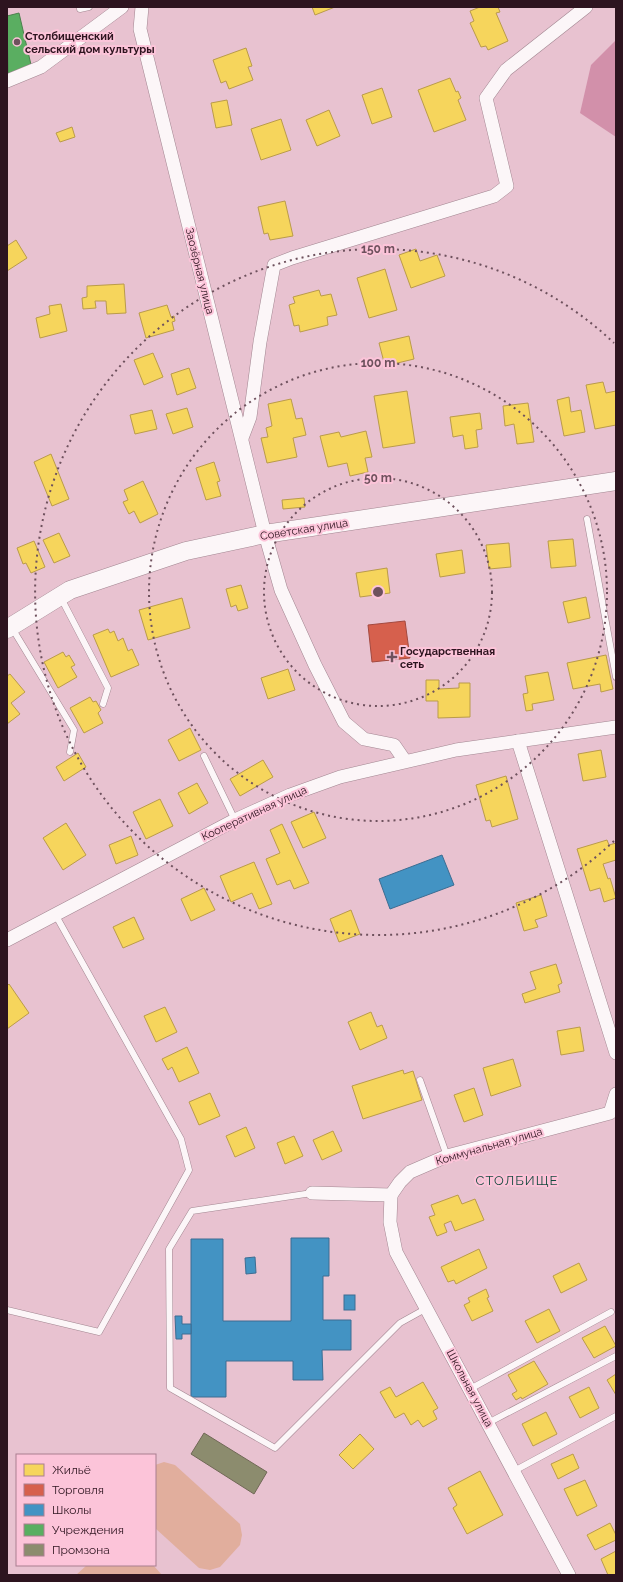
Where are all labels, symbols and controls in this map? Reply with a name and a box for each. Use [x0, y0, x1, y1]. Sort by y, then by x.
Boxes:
place label: Столбищенский сельский дом культуры [25, 30, 155, 56]
marker: Столбищенский сельский дом культуры [12, 37, 22, 47]
street label: Заозёрная улица [182, 227, 217, 316]
text: 150 m [361, 242, 395, 256]
text: 100 m [361, 356, 395, 370]
text: 50 m [364, 471, 392, 485]
street label: Советская улица [259, 516, 349, 543]
centre of rings [371, 585, 385, 599]
place label: Государственная сеть [400, 645, 495, 671]
marker: Государственная сеть [387, 652, 397, 662]
street label: Кооперативная улица [200, 783, 309, 844]
street label: Коммунальная улица [434, 1125, 544, 1168]
district label: СТОЛБИЩЕ [476, 1173, 558, 1188]
street label: Школьная улица [444, 1347, 495, 1429]
legend [16, 1454, 156, 1566]
text: Жильё [52, 1463, 91, 1477]
text: Торговля [52, 1483, 104, 1497]
text: Школы [52, 1503, 91, 1517]
text: Учреждения [52, 1523, 124, 1537]
text: Промзона [52, 1543, 110, 1557]

